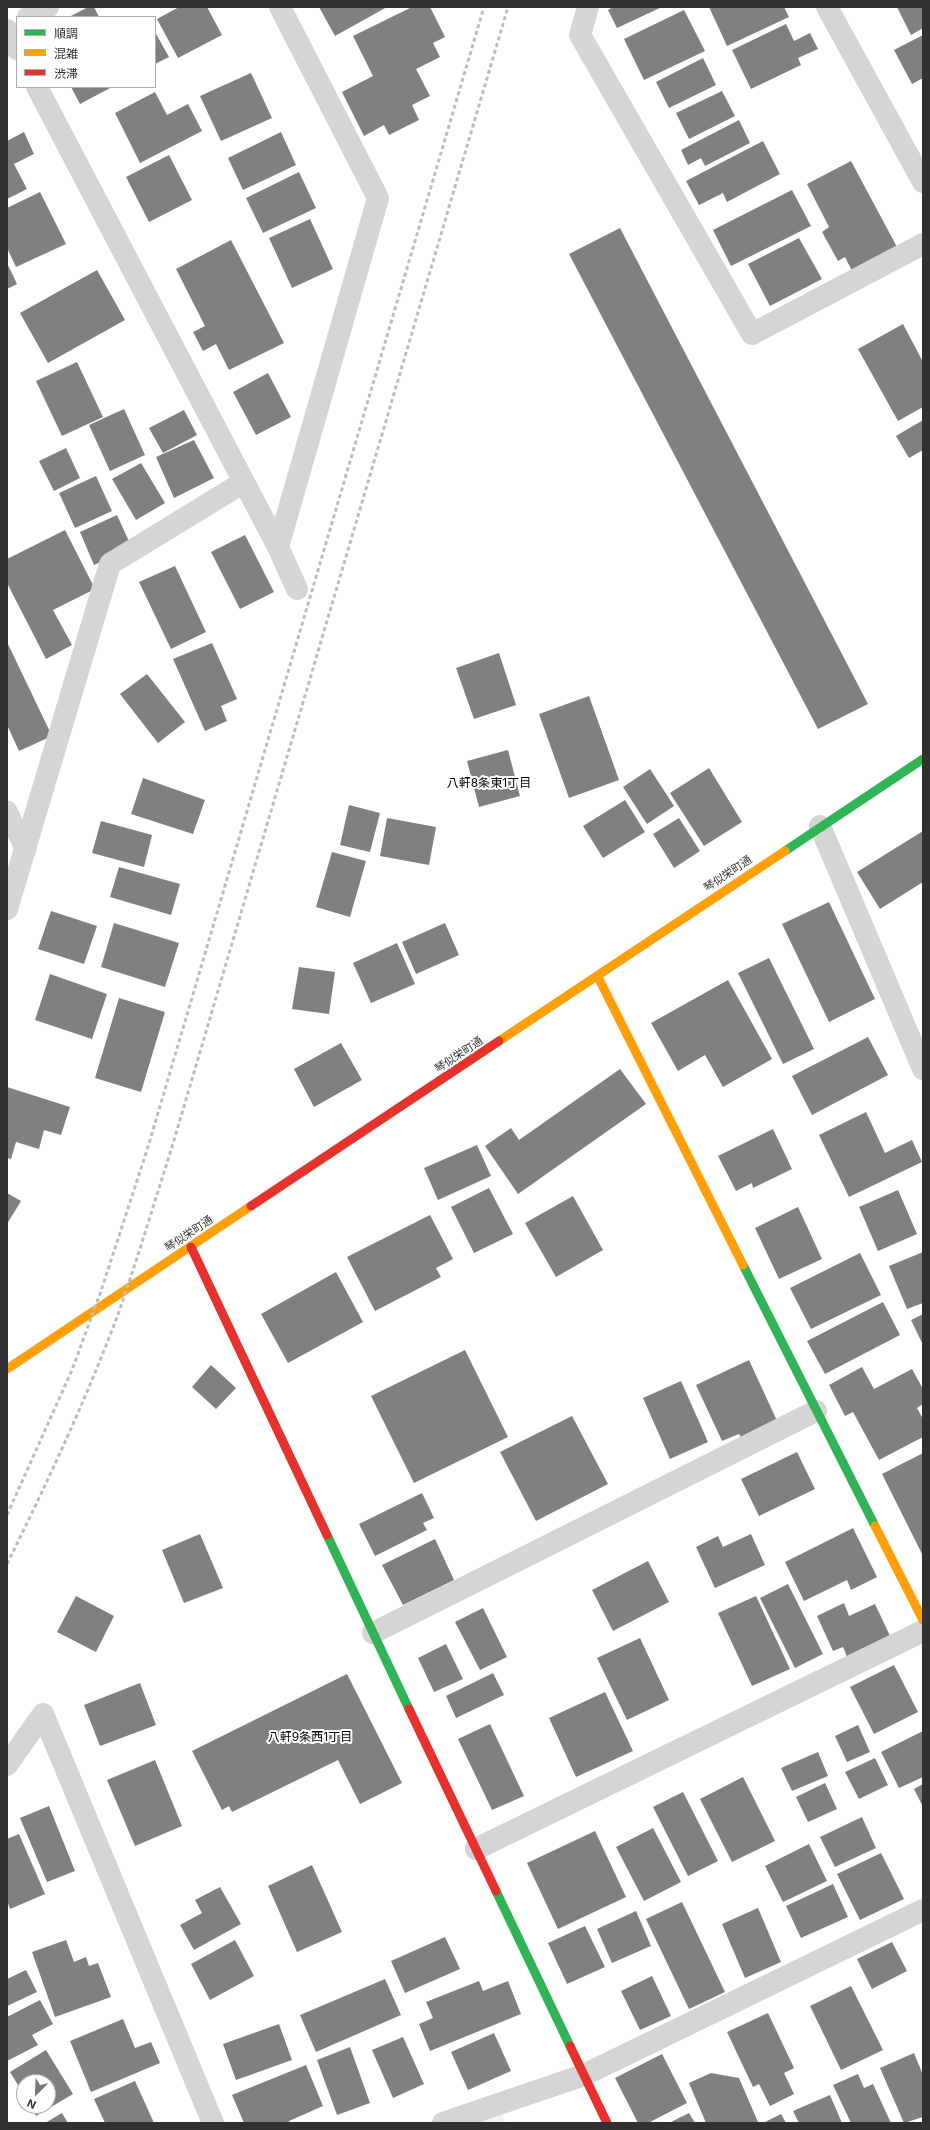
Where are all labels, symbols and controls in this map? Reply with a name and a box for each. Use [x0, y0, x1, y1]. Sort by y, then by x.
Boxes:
legend [16, 16, 156, 88]
text: 順調 [54, 26, 78, 41]
text: 混雑 [54, 46, 78, 61]
text: 渋滞 [54, 66, 78, 81]
district label: 八軒8条東1丁目 [447, 776, 531, 790]
street label: 琴似栄町通 [702, 853, 754, 895]
street label: 琴似栄町通 [433, 1034, 485, 1076]
street label: 琴似栄町通 [163, 1213, 215, 1255]
district label: 八軒9条西1丁目 [268, 1730, 352, 1744]
north arrow [16, 2074, 56, 2114]
text: N [25, 2096, 38, 2112]

